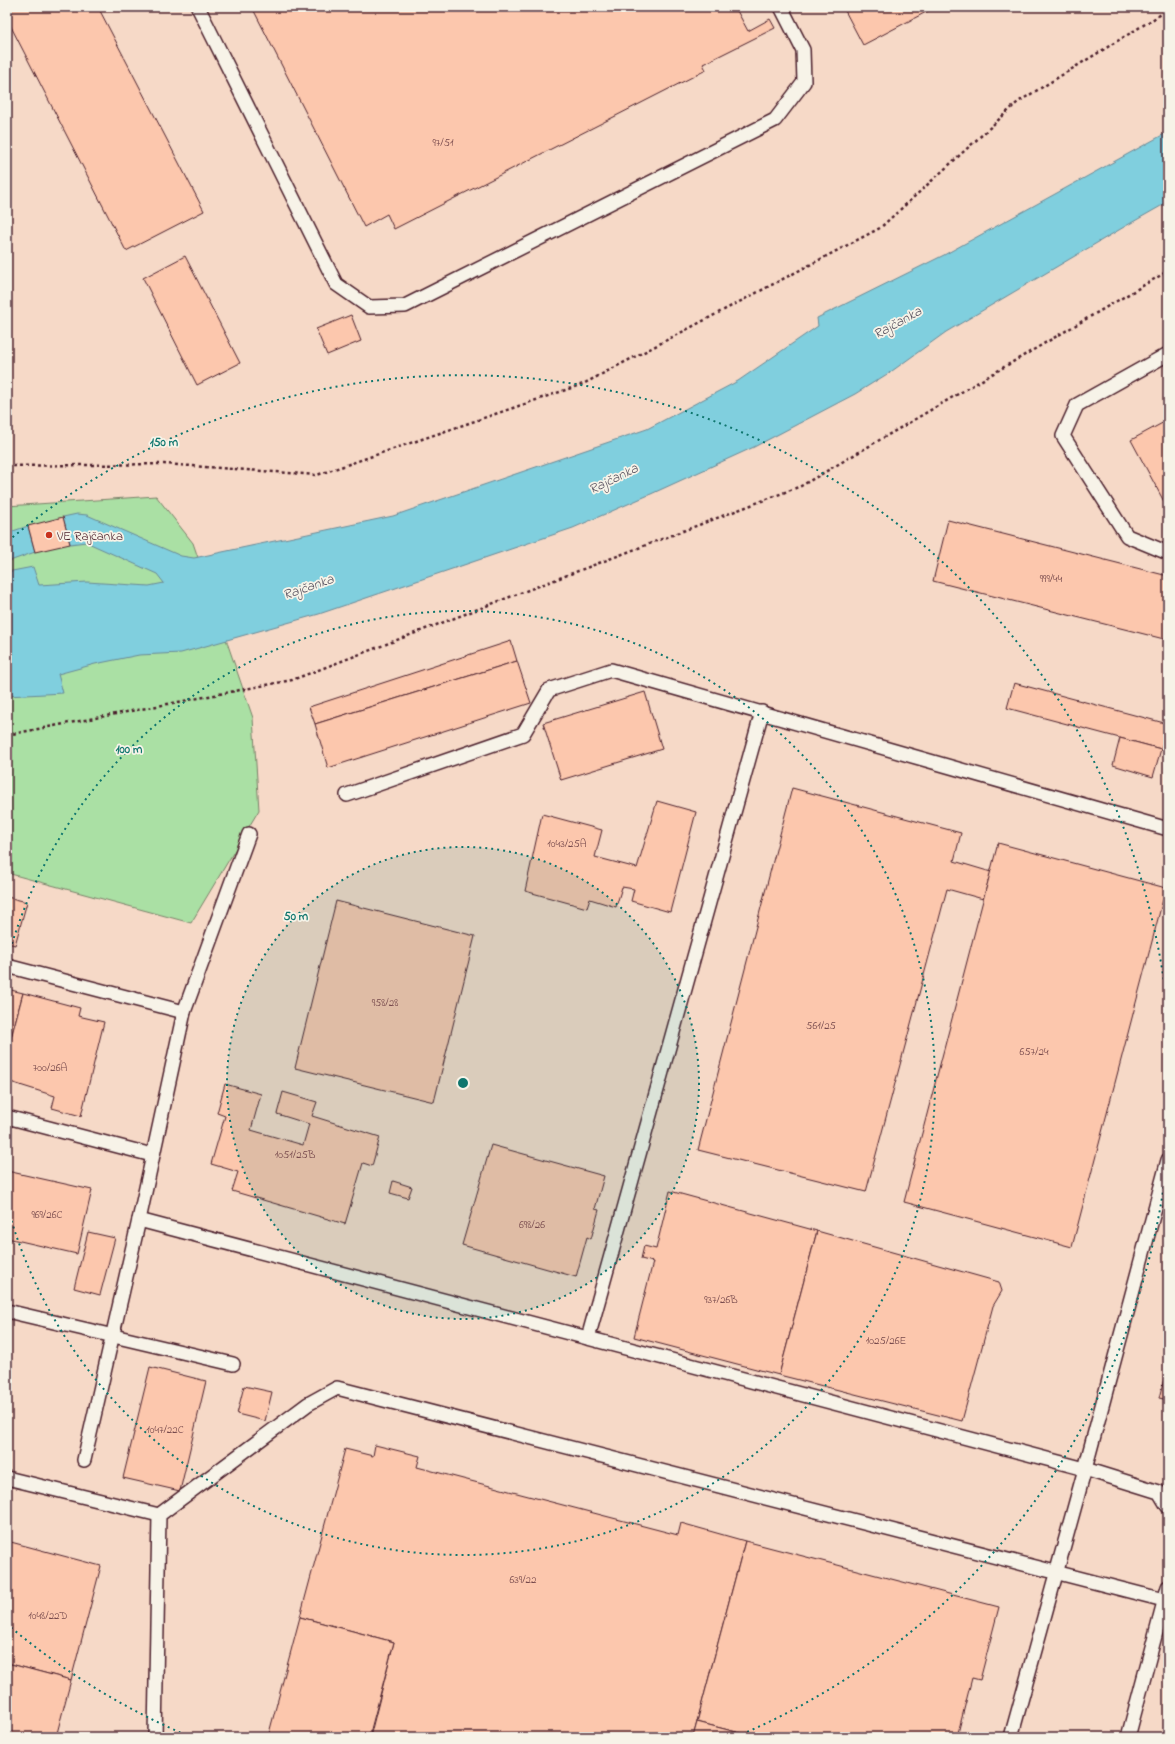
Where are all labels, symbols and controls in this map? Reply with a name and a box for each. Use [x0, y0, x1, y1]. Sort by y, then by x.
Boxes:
house number: 97/51 [432, 135, 454, 151]
water label: Rajčanka [870, 301, 926, 345]
text: 150 m [150, 434, 179, 452]
water label: Rajčanka [585, 458, 642, 500]
place label: VE Rajčanka [56, 527, 123, 546]
marker: VE Rajčanka [44, 530, 54, 540]
water label: Rajčanka [280, 569, 337, 606]
house number: 999/44 [1040, 571, 1063, 587]
text: 100 m [116, 741, 143, 759]
house number: 1043/25A [547, 836, 587, 852]
text: 50 m [284, 908, 309, 926]
house number: 958/28 [372, 995, 398, 1011]
house number: 561/25 [806, 1018, 836, 1034]
house number: 657/24 [1019, 1044, 1049, 1060]
house number: 700/26A [33, 1060, 67, 1076]
centre of rings [456, 1076, 470, 1090]
house number: 1051/25B [275, 1147, 316, 1163]
house number: 969/26C [31, 1207, 63, 1223]
house number: 698/26 [519, 1217, 545, 1233]
house number: 937/26B [704, 1292, 738, 1308]
house number: 1025/26E [866, 1333, 907, 1349]
house number: 1047/22C [146, 1422, 184, 1438]
house number: 639/22 [509, 1572, 537, 1588]
house number: 1048/22D [28, 1608, 68, 1624]

